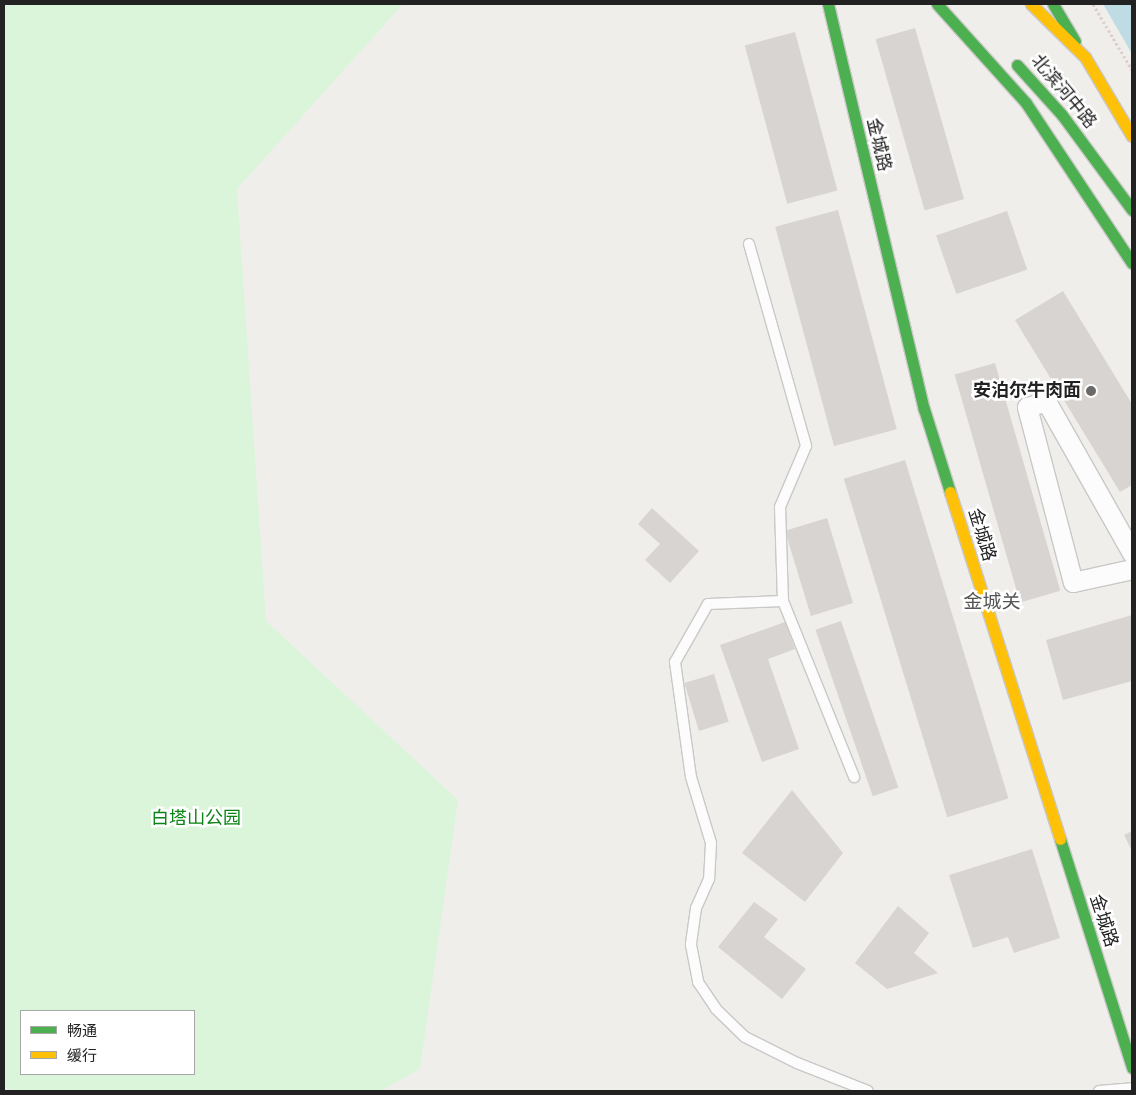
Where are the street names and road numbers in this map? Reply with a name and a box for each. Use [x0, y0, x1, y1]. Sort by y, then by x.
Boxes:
street label: 北滨河中路 [1026, 51, 1100, 133]
street label: 金城路 [861, 116, 895, 174]
street label: 金城路 [963, 506, 999, 564]
street label: 金城路 [1084, 892, 1122, 950]

